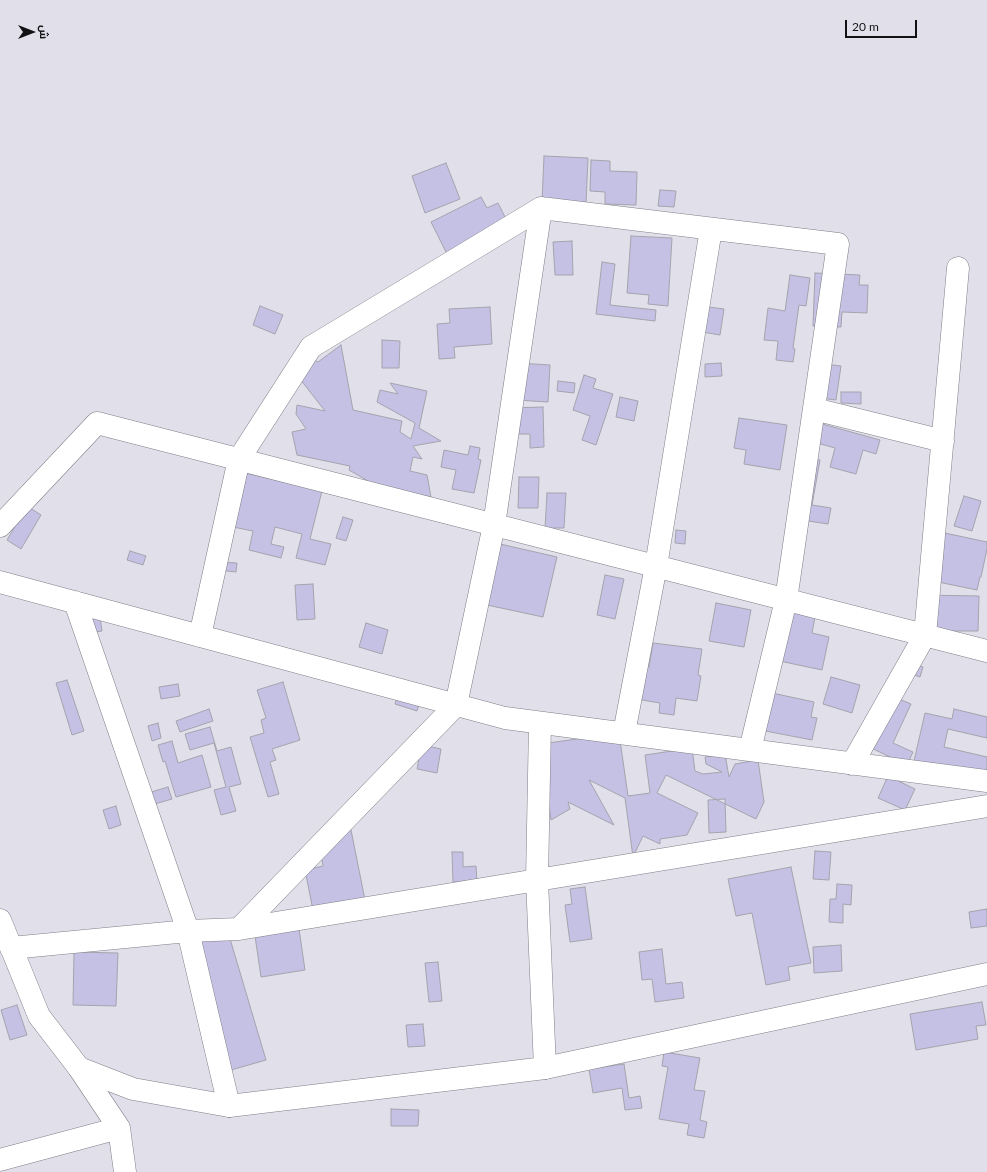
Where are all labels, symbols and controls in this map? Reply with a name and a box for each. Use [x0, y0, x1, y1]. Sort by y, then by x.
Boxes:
north arrow [12, 12, 52, 52]
scale bar [847, 12, 919, 38]
text: 20 m [852, 19, 879, 34]
text: ش [38, 25, 51, 39]

